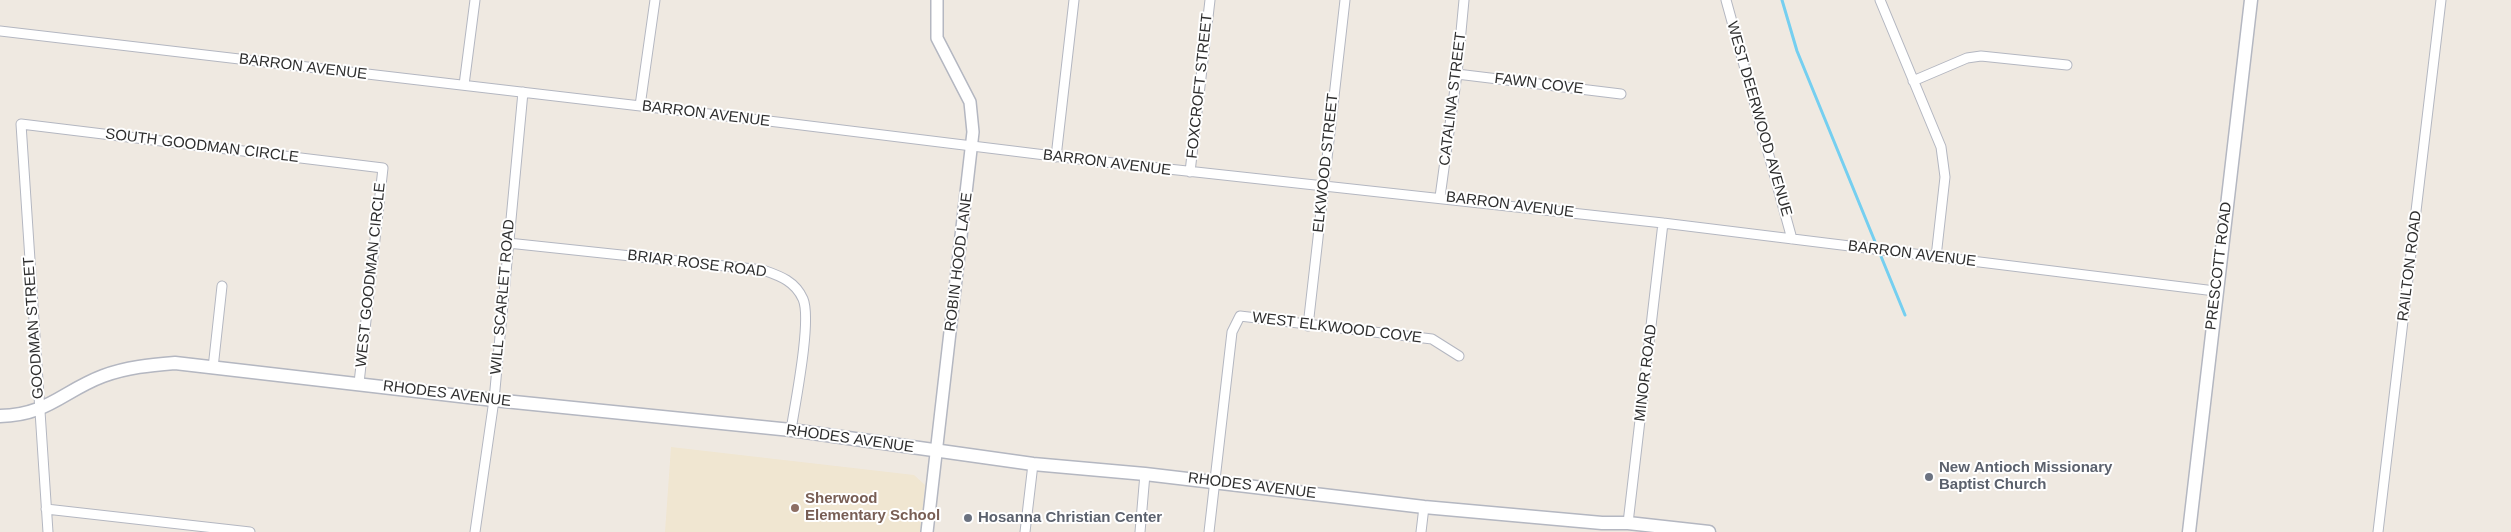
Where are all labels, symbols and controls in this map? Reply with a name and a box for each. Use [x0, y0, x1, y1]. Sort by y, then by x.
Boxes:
street label: FOXCROFT STREET [1183, 13, 1217, 159]
street label: WEST DEERWOOD AVENUE [1723, 19, 1795, 219]
street label: CATALINA STREET [1436, 31, 1470, 167]
street label: BARRON AVENUE [238, 50, 368, 84]
street label: FAWN COVE [1494, 70, 1584, 98]
street label: ELKWOOD STREET [1310, 92, 1342, 234]
street label: BARRON AVENUE [641, 97, 771, 131]
street label: SOUTH GOODMAN CIRCLE [104, 125, 300, 167]
street label: BARRON AVENUE [1042, 146, 1172, 180]
street label: WEST GOODMAN CIRCLE [352, 182, 390, 368]
street label: BARRON AVENUE [1445, 188, 1575, 222]
street label: ROBIN HOOD LANE [942, 191, 976, 333]
street label: PRESCOTT ROAD [2202, 201, 2236, 331]
street label: RAILTON ROAD [2394, 210, 2426, 322]
street label: WILL SCARLET ROAD [487, 219, 519, 375]
street label: BARRON AVENUE [1847, 237, 1977, 271]
street label: BRIAR ROSE ROAD [626, 247, 768, 281]
street label: GOODMAN STREET [20, 256, 48, 400]
street label: WEST ELKWOOD COVE [1251, 309, 1423, 347]
street label: MINOR ROAD [1631, 324, 1661, 422]
street label: RHODES AVENUE [382, 377, 512, 411]
street label: RHODES AVENUE [785, 421, 915, 457]
place label: New Antioch Missionary Baptist Church [1939, 459, 2112, 494]
street label: RHODES AVENUE [1187, 469, 1317, 503]
marker: New Antioch Missionary Baptist Church [1923, 471, 1935, 483]
place label: Sherwood Elementary School [805, 490, 940, 525]
marker: Sherwood Elementary School [789, 502, 801, 514]
place label: Hosanna Christian Center [978, 509, 1162, 527]
marker: Hosanna Christian Center [962, 512, 974, 524]

